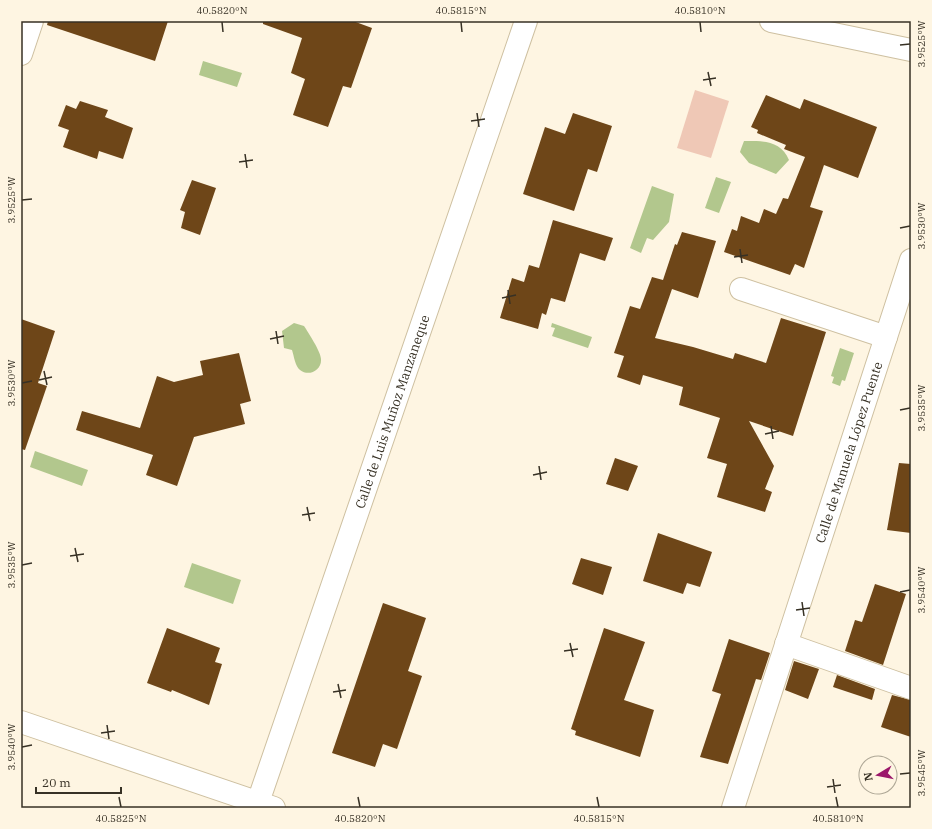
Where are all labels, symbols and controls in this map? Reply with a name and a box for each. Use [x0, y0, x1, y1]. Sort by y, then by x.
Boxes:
text: 40.5820°N [196, 4, 248, 17]
text: 40.5815°N [435, 4, 487, 17]
text: 40.5810°N [674, 4, 726, 17]
text: 3.9525°W [915, 20, 928, 68]
text: 3.9525°W [5, 176, 18, 224]
text: 3.9530°W [915, 202, 928, 250]
street label: Calle de Luis Muñoz Manzaneque [351, 313, 433, 511]
text: 3.9530°W [5, 359, 18, 407]
street label: Calle de Manuela López Puente [811, 359, 886, 545]
text: 3.9535°W [915, 384, 928, 432]
text: 3.9535°W [5, 541, 18, 589]
text: 3.9540°W [915, 566, 928, 614]
text: 3.9540°W [5, 723, 18, 771]
text: 3.9545°W [915, 749, 928, 797]
north arrow [858, 755, 898, 795]
scale bar [36, 769, 121, 795]
text: N [860, 771, 876, 782]
text: 20 m [42, 775, 71, 790]
text: 40.5825°N [95, 812, 147, 825]
text: 40.5820°N [334, 812, 386, 825]
text: 40.5815°N [573, 812, 625, 825]
text: 40.5810°N [812, 812, 864, 825]

